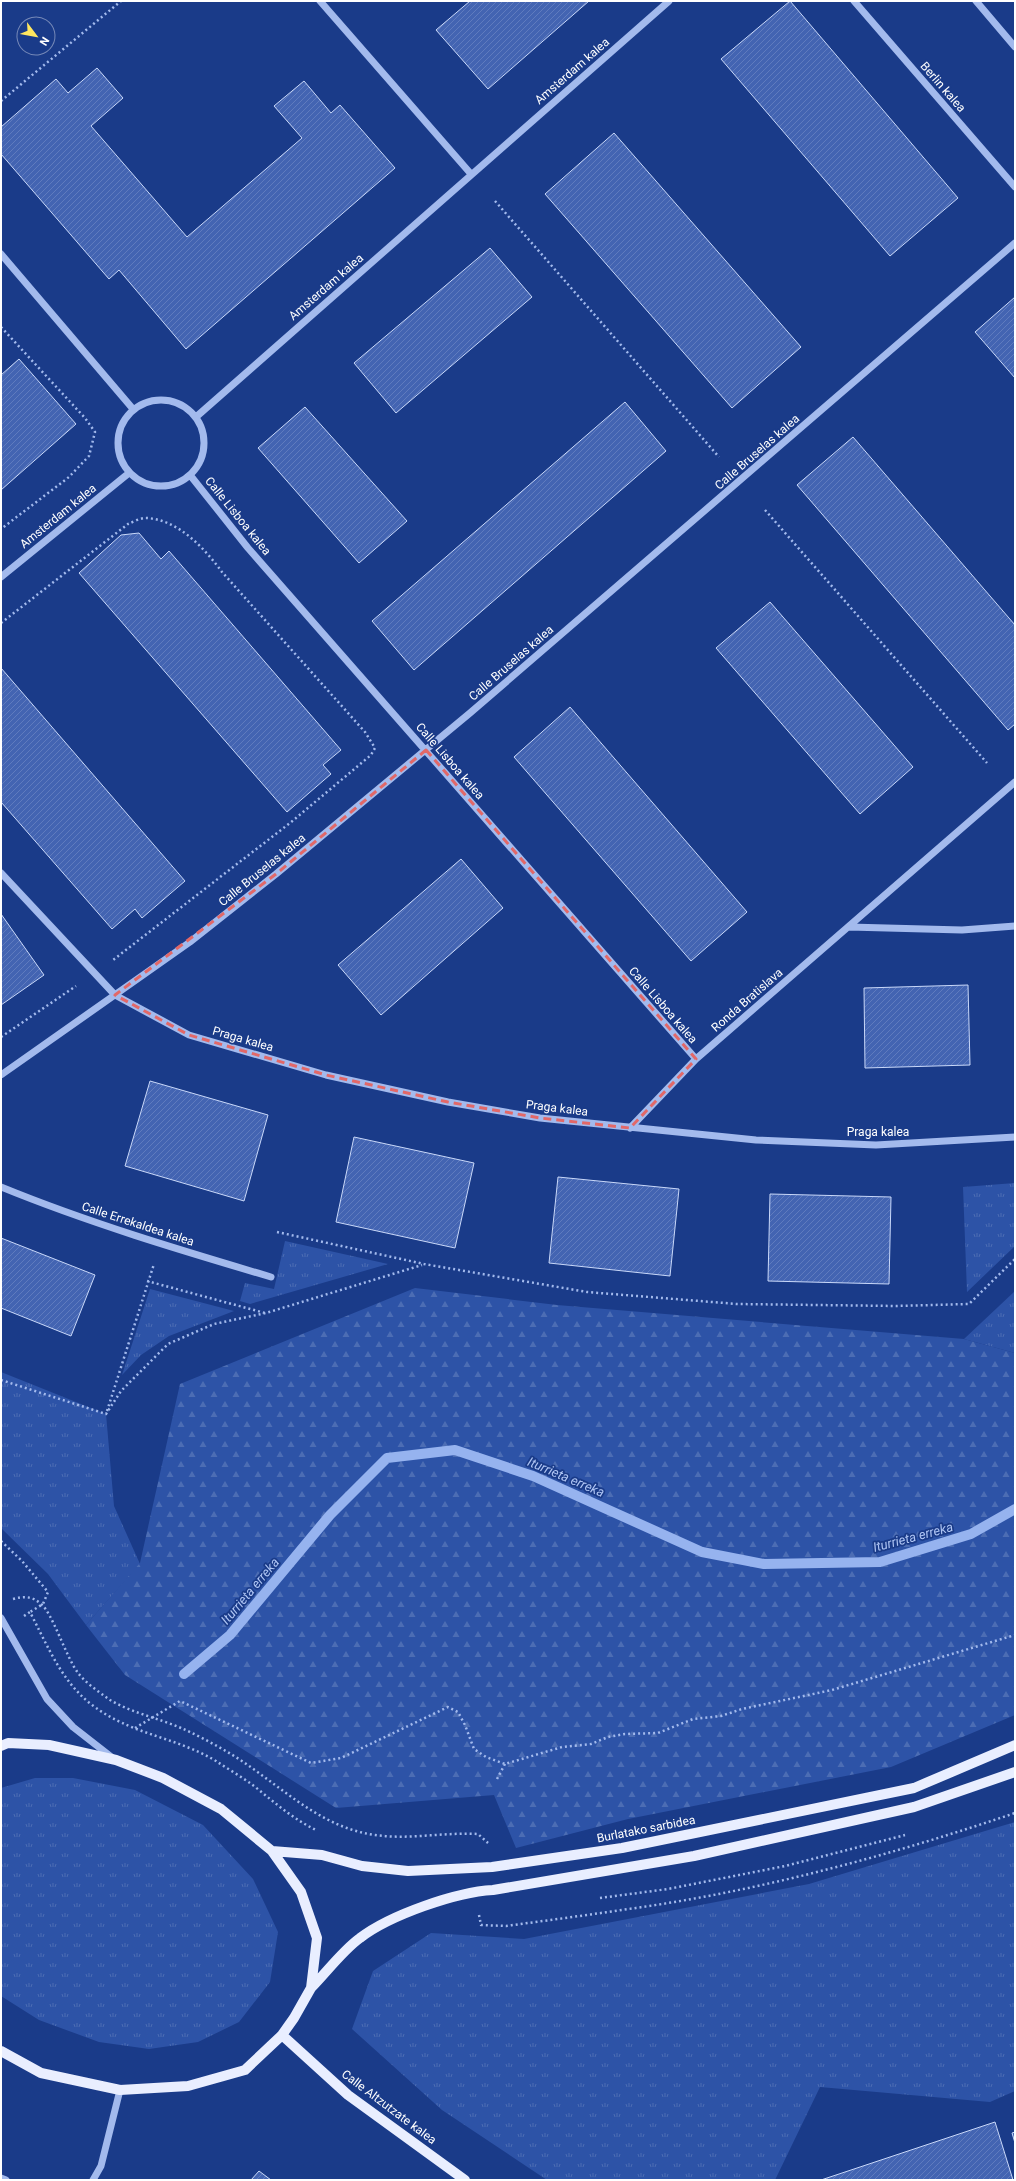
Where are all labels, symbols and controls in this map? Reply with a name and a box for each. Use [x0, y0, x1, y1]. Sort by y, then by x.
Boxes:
north arrow [16, 16, 56, 56]
text: N [36, 34, 52, 48]
street label: Amsterdam kalea [532, 35, 612, 107]
street label: Berlin kalea [917, 59, 969, 115]
street label: Amsterdam kalea [286, 251, 366, 323]
street label: Calle Bruselas kalea [712, 412, 802, 492]
street label: Calle Lisboa kalea [202, 474, 274, 558]
street label: Amsterdam kalea [17, 481, 99, 551]
street label: Calle Bruselas kalea [466, 623, 556, 703]
street label: Calle Lisboa kalea [413, 720, 487, 802]
street label: Calle Bruselas kalea [216, 831, 308, 909]
street label: Calle Lisboa kalea [626, 964, 700, 1046]
street label: Ronda Bratislava [709, 965, 785, 1035]
street label: Praga kalea [211, 1024, 275, 1054]
street label: Praga kalea [525, 1097, 589, 1119]
street label: Praga kalea [847, 1125, 909, 1139]
street label: Calle Errekaldea kalea [80, 1199, 196, 1249]
water label: Iturrieta erreka [525, 1454, 607, 1500]
water label: Iturrieta erreka [871, 1519, 955, 1555]
water label: Iturrieta erreka [218, 1555, 282, 1627]
street label: Burlatako sarbidea [596, 1813, 696, 1845]
street label: Calle Altzutzate kalea [339, 2067, 439, 2147]

